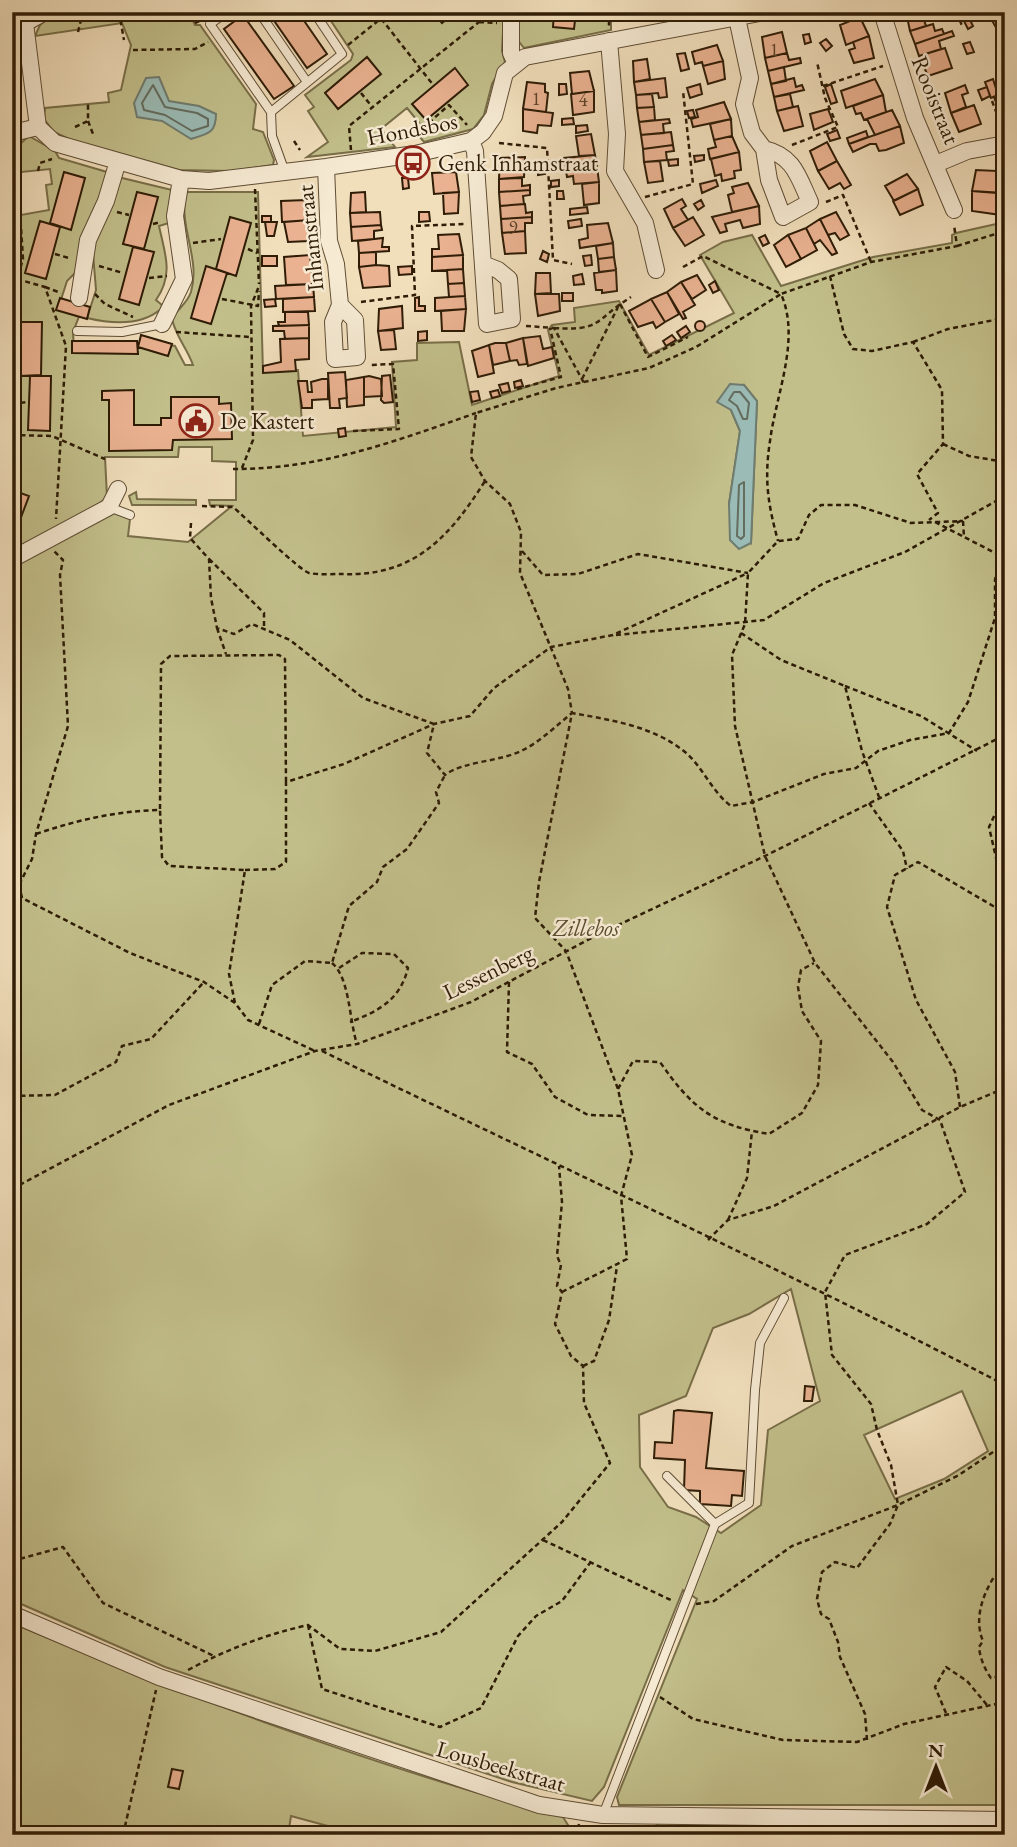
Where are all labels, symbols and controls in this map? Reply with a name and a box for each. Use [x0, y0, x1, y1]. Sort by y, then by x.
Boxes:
house number: 1 [769, 37, 779, 62]
street label: Rooistraat [905, 51, 968, 149]
house number: 1 [531, 86, 541, 111]
house number: 4 [578, 87, 588, 112]
street label: Hondsbos [364, 106, 460, 152]
bus stop icon: Genk Inhamstraat [394, 144, 432, 182]
place label: Genk Inhamstraat [438, 148, 599, 178]
street label: Inhamstraat [289, 183, 330, 293]
house number: 9 [508, 215, 518, 240]
public building icon: De Kastert [177, 402, 215, 440]
place label: De Kastert [220, 406, 315, 436]
park label: Zillebos [552, 913, 620, 943]
street label: Lessenberg [438, 937, 539, 1007]
north arrow [902, 1731, 972, 1801]
street label: Lousbeekstraat [433, 1733, 570, 1799]
text: N [928, 1738, 944, 1763]

